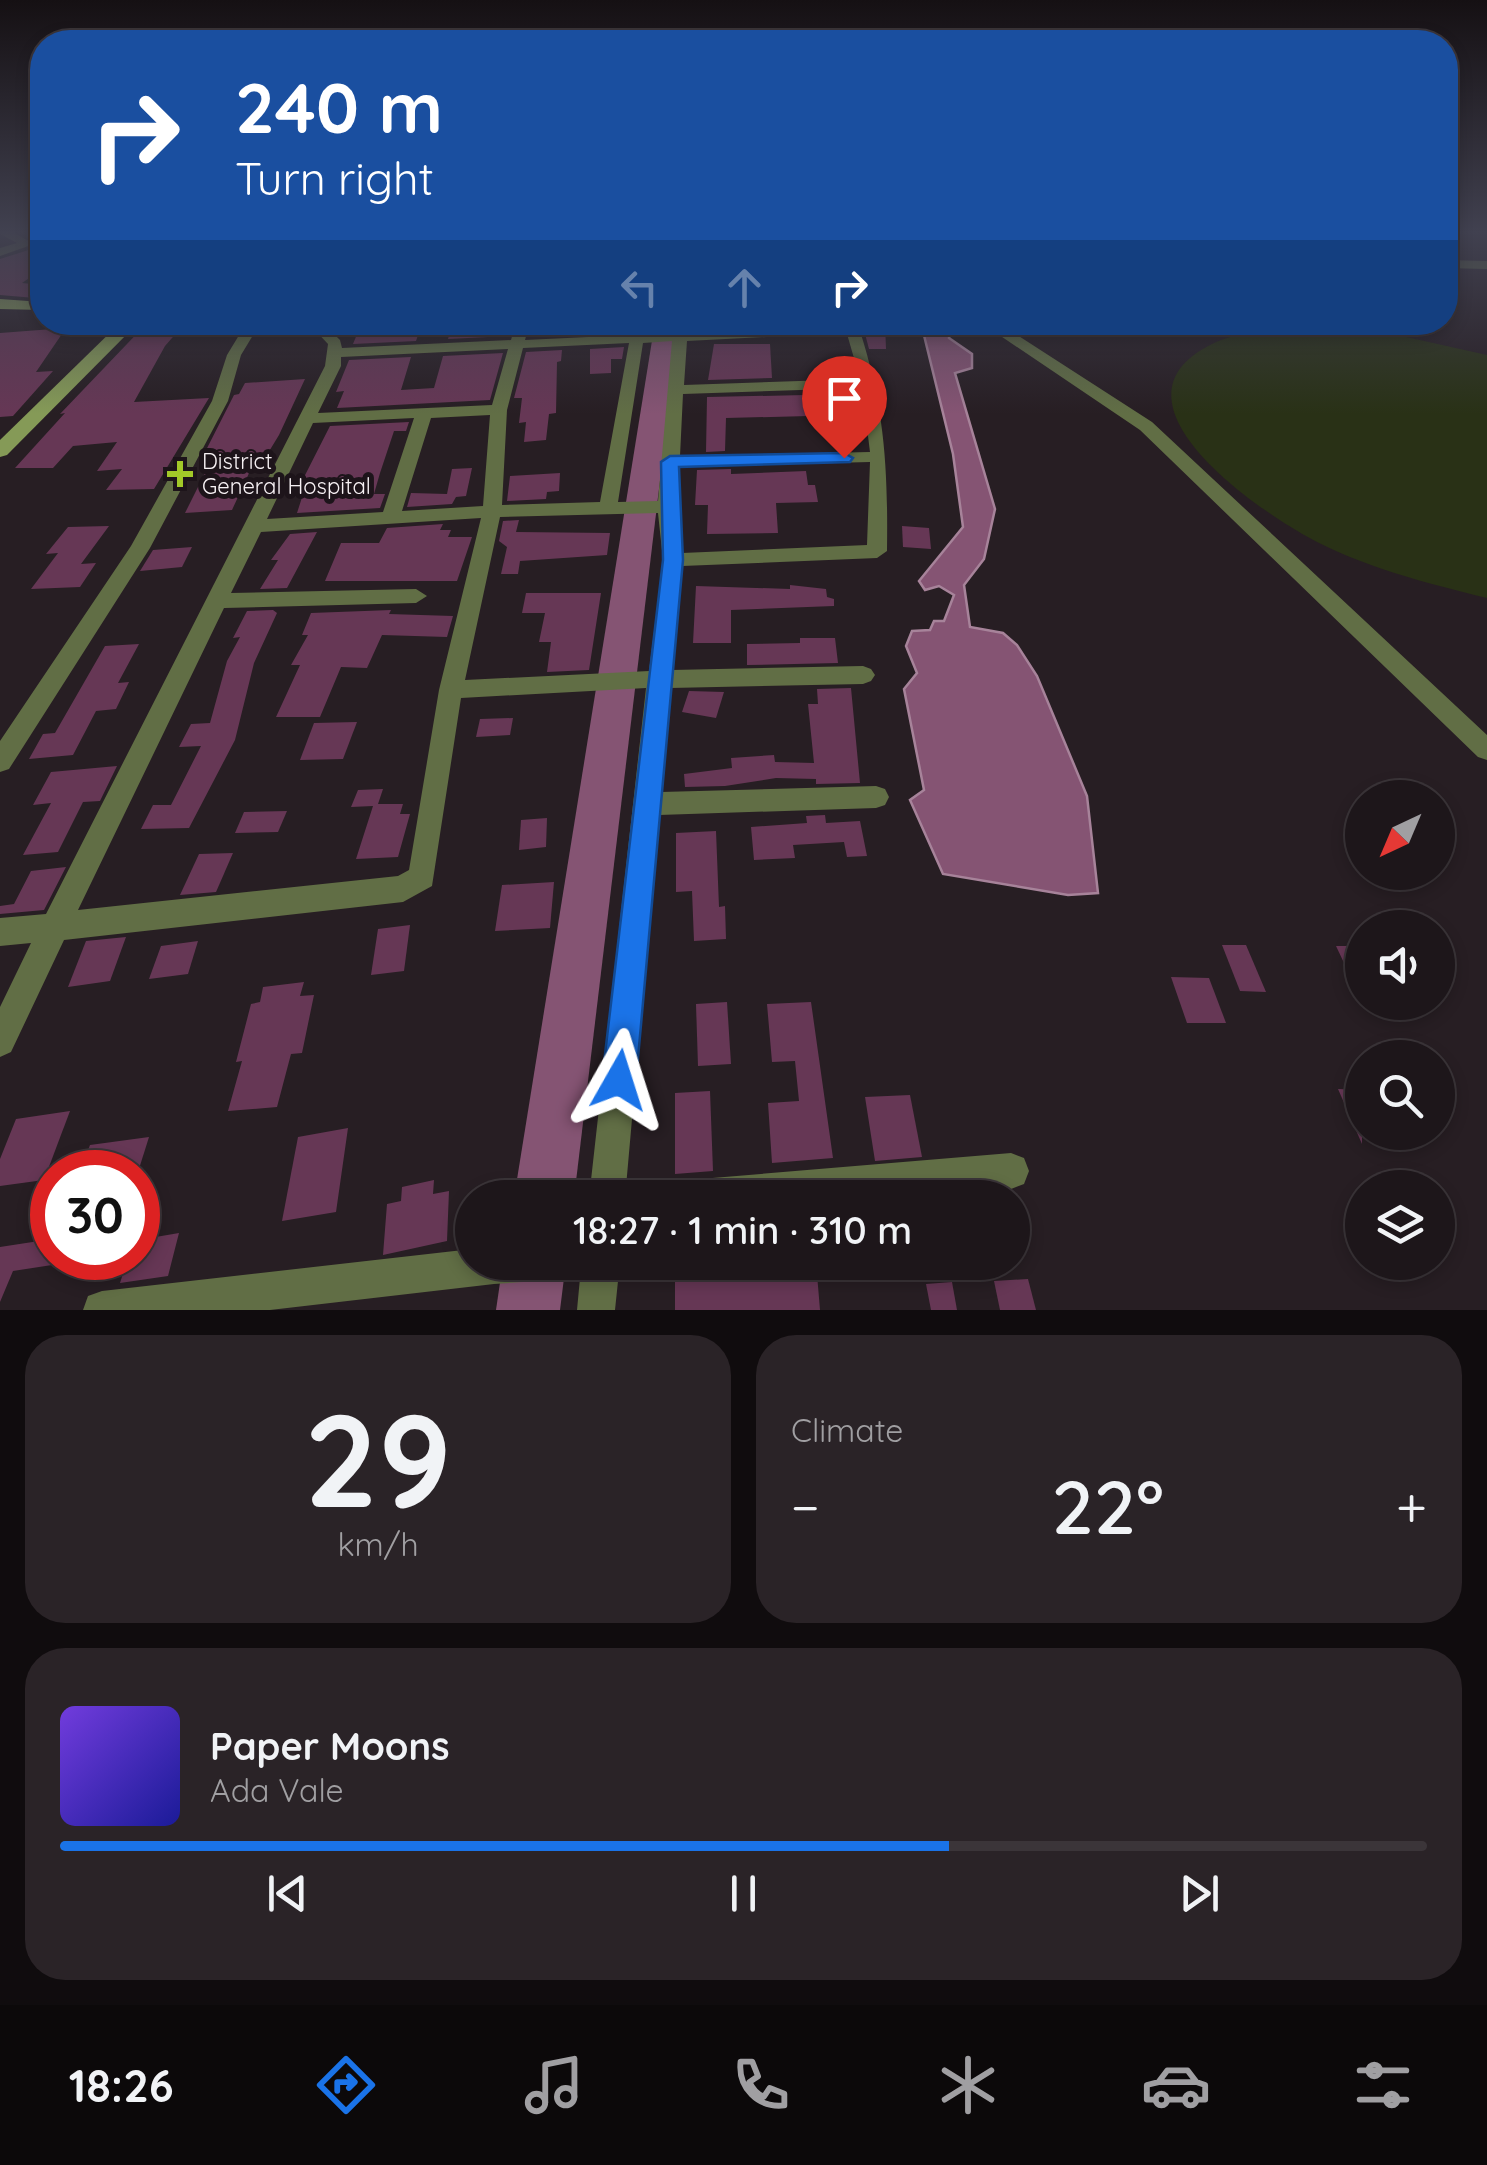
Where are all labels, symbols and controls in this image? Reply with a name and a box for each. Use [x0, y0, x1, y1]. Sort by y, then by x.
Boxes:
text: 240 m [235, 63, 443, 151]
icon: right [70, 70, 200, 200]
text: Turn right [235, 150, 434, 206]
icon: left [612, 260, 667, 315]
icon: ahead [717, 260, 772, 315]
icon: right [822, 260, 877, 315]
pin [802, 356, 887, 459]
icon: arrive [817, 371, 872, 426]
place label: District General Hospital [202, 447, 371, 500]
marker: District General Hospital [167, 461, 193, 487]
north arrow [1345, 780, 1455, 890]
map controls [1345, 780, 1455, 1280]
button: sound [1345, 910, 1455, 1020]
position arrow [567, 1028, 671, 1132]
button: search [1345, 1040, 1455, 1150]
speed limit sign: 30 [30, 1150, 160, 1280]
button: layers [1345, 1170, 1455, 1280]
text: 18:27 · 1 min · 310 m [573, 1206, 912, 1254]
text: 29 [304, 1377, 452, 1540]
text: Climate [791, 1410, 903, 1450]
text: 22° [1052, 1459, 1164, 1553]
text: − [791, 1472, 820, 1541]
text: + [1396, 1472, 1427, 1541]
text: km/h [337, 1524, 419, 1564]
text: Paper Moons [210, 1722, 450, 1770]
text: Ada Vale [210, 1770, 344, 1810]
icon: previous [260, 1866, 315, 1921]
icon: pause [716, 1866, 771, 1921]
icon: next [1172, 1866, 1227, 1921]
icon: directions [311, 2050, 381, 2120]
icon: music [519, 2050, 589, 2120]
icon: phone [726, 2050, 796, 2120]
icon: climate [933, 2050, 1003, 2120]
icon: car [1141, 2050, 1211, 2120]
icon: filters [1348, 2050, 1418, 2120]
text: 18:26 [69, 2057, 174, 2113]

